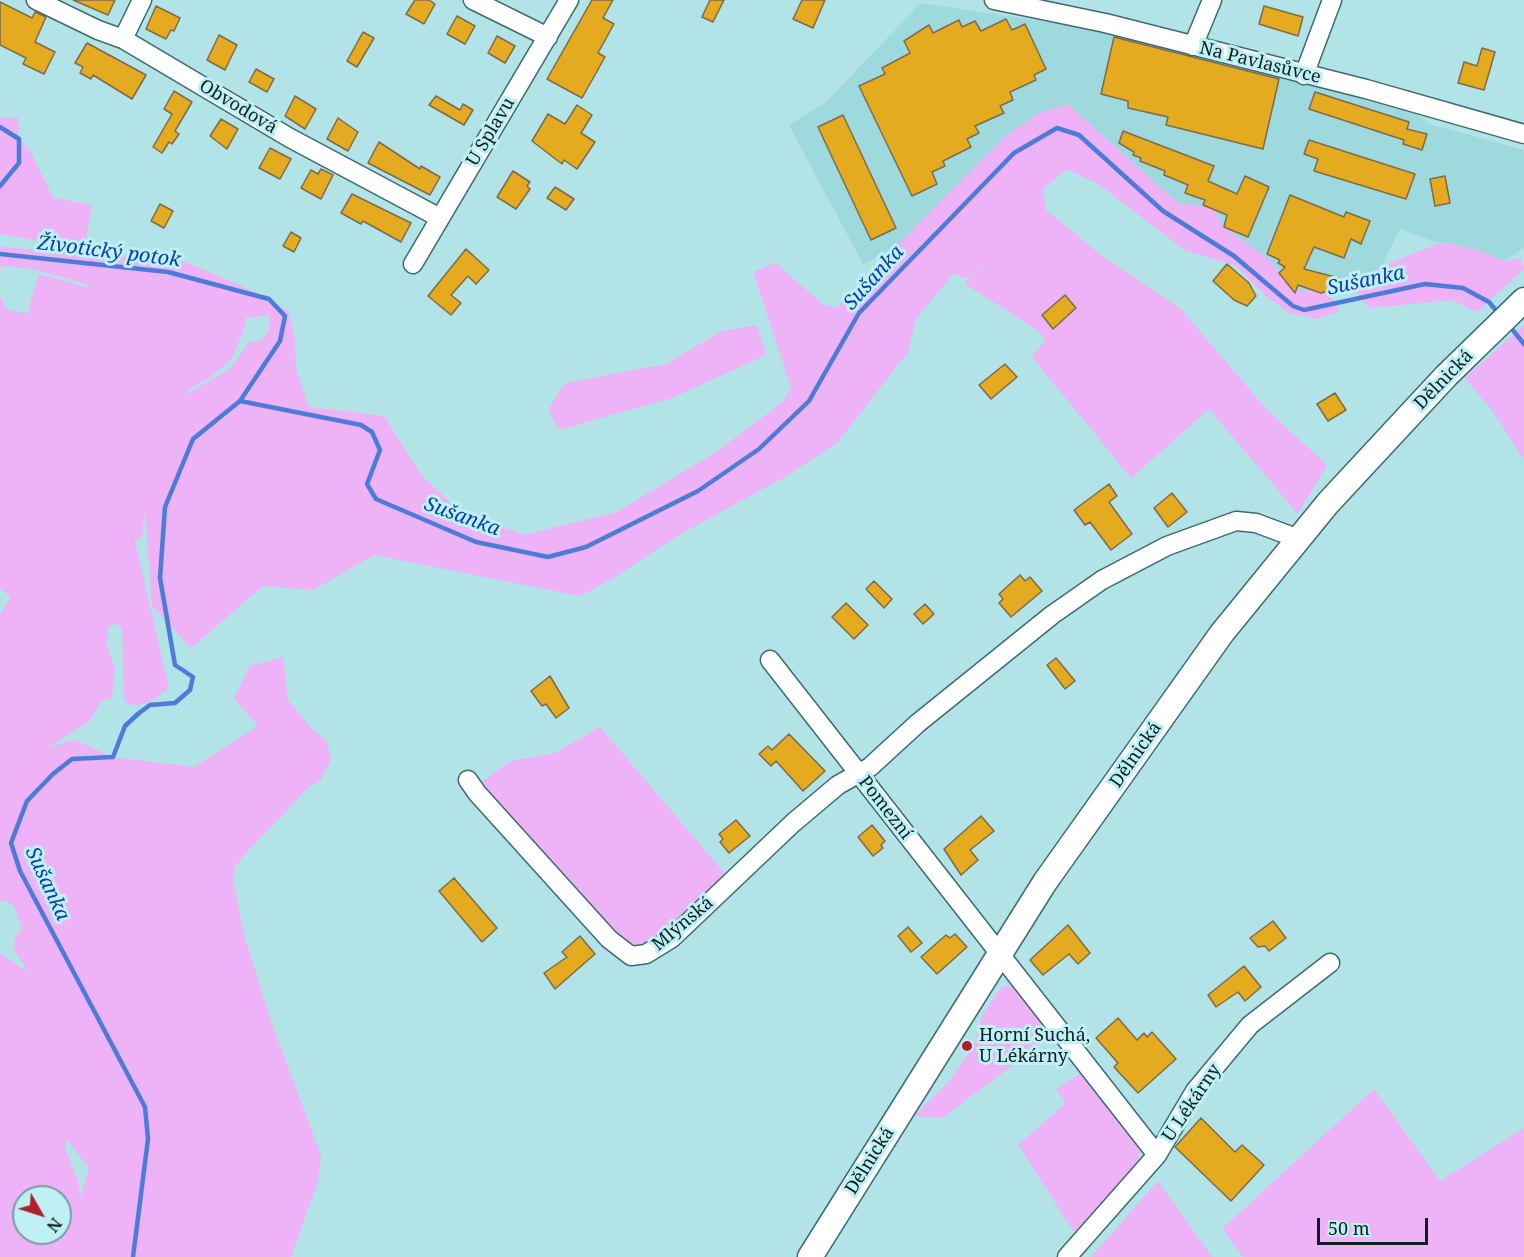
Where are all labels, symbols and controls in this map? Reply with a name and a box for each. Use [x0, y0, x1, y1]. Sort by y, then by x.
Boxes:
street label: Na Pavlasůvce [1197, 38, 1323, 88]
street label: Obvodová [195, 75, 281, 139]
street label: U Splavu [462, 94, 520, 170]
water label: Životický potok [36, 231, 182, 273]
water label: Sušanka [839, 241, 909, 315]
water label: Sušanka [1325, 261, 1407, 301]
street label: Dělnická [1410, 345, 1478, 415]
water label: Sušanka [421, 492, 503, 542]
street label: Dělnická [1106, 718, 1166, 792]
street label: Pomezní [854, 772, 916, 844]
water label: Sušanka [20, 843, 74, 925]
street label: Mlýnská [648, 892, 718, 956]
place label: Horní Suchá, U Lékárny [979, 1025, 1090, 1068]
marker: Horní Suchá, U Lékárny [960, 1039, 974, 1053]
street label: U Lékárny [1158, 1060, 1226, 1146]
street label: Dělnická [841, 1123, 899, 1199]
north arrow [12, 1185, 72, 1245]
scale bar [1320, 1206, 1431, 1244]
text: N [42, 1213, 67, 1237]
text: 50 m [1328, 1216, 1370, 1240]

